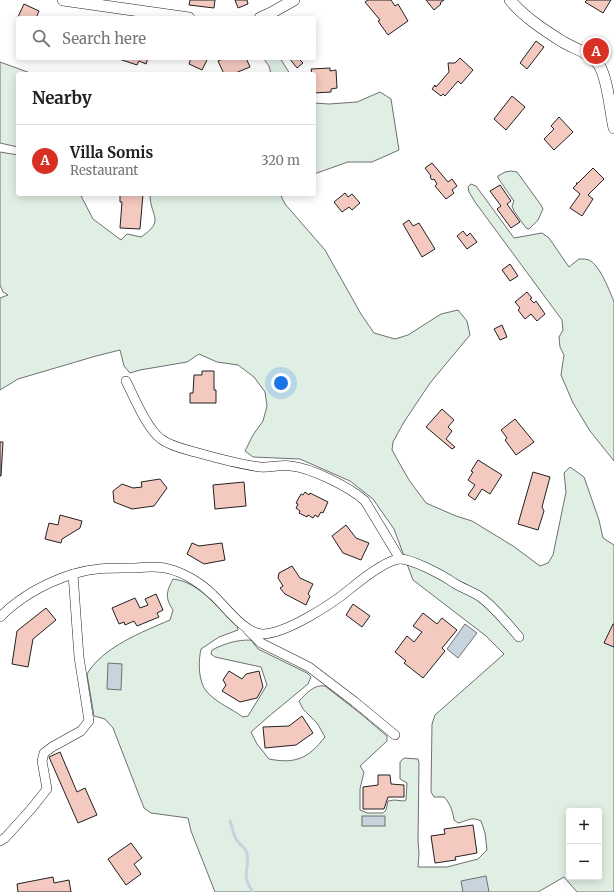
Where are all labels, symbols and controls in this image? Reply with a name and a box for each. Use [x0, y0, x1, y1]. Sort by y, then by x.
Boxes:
search box [16, 16, 316, 60]
icon: search [30, 27, 52, 49]
text: Search here [62, 29, 146, 48]
pin: A [583, 36, 609, 66]
text: Nearby [32, 87, 92, 109]
text: Villa Somis [70, 143, 153, 162]
text: A [40, 152, 50, 169]
text: 320 m [261, 152, 300, 169]
text: Restaurant [70, 162, 138, 179]
your location [271, 373, 291, 393]
map controls [566, 808, 602, 880]
button: + [566, 808, 602, 844]
button: − [566, 844, 602, 880]

